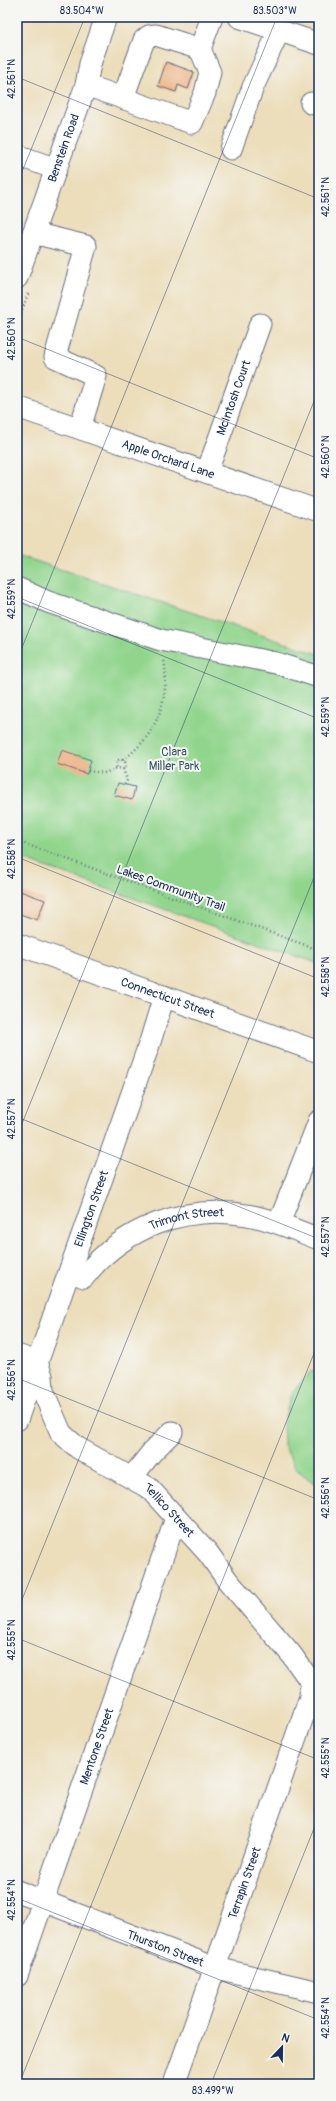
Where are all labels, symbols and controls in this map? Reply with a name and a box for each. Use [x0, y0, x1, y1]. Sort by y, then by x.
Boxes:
text: 83.504°W [60, 5, 104, 17]
text: 83.503°W [253, 5, 297, 17]
text: 42.561°N [6, 59, 18, 99]
street label: Benstein Road [45, 112, 83, 184]
text: 42.561°N [320, 177, 332, 217]
text: 42.560°N [6, 317, 18, 360]
street label: McIntosh Court [214, 358, 255, 437]
text: 42.560°N [320, 435, 332, 478]
street label: Apple Orchard Lane [120, 437, 217, 482]
text: 42.559°N [6, 578, 18, 619]
text: 42.559°N [320, 696, 332, 737]
park label: Clara Miller Park [149, 745, 199, 774]
text: 42.558°N [6, 838, 18, 879]
street label: Lakes Community Trail [114, 862, 227, 915]
text: 42.558°N [320, 956, 332, 997]
street label: Connecticut Street [119, 975, 217, 1022]
text: 42.557°N [6, 1098, 18, 1139]
street label: Ellington Street [71, 1168, 112, 1249]
street label: Trimont Street [147, 1205, 224, 1234]
text: 42.557°N [320, 1216, 332, 1257]
text: 42.556°N [6, 1359, 18, 1401]
text: 42.556°N [320, 1477, 332, 1519]
street label: Tellico Street [142, 1480, 197, 1541]
text: 42.555°N [6, 1619, 18, 1660]
street label: Mentone Street [77, 1706, 117, 1787]
text: 42.555°N [320, 1737, 332, 1778]
street label: Terrapin Street [225, 1845, 265, 1921]
text: 42.554°N [6, 1879, 18, 1921]
street label: Thurston Street [125, 1927, 206, 1971]
text: 42.554°N [320, 1997, 332, 2039]
north arrow [262, 2027, 302, 2067]
text: N [280, 2031, 292, 2046]
text: 83.499°W [192, 2085, 234, 2097]

